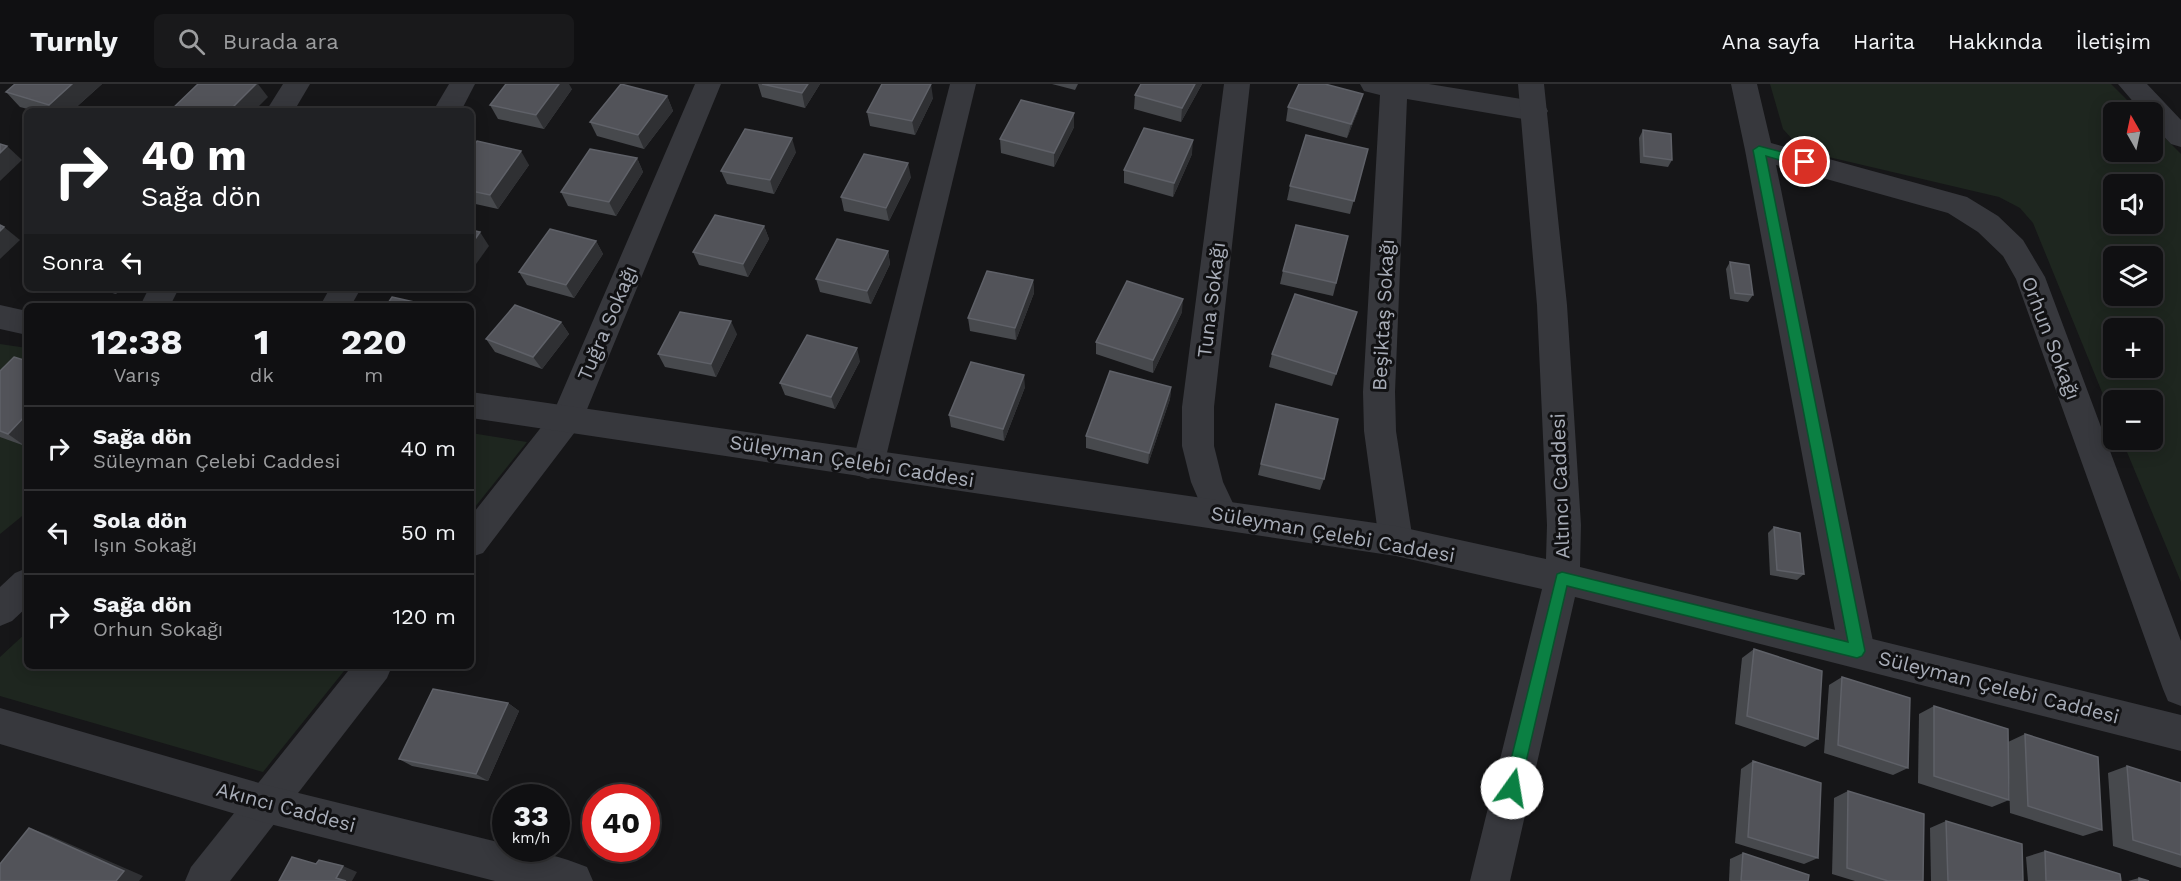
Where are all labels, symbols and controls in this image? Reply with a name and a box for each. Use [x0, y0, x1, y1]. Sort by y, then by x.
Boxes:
search box [154, 14, 574, 68]
text: Turnly [30, 25, 118, 58]
icon: search [175, 25, 208, 58]
text: Burada ara [223, 29, 339, 54]
text: Ana sayfa [1722, 29, 1820, 54]
text: Harita [1853, 29, 1915, 54]
text: Hakkında [1948, 29, 2043, 54]
text: İletişim [2076, 29, 2151, 54]
north arrow [2103, 102, 2163, 162]
map controls [2103, 102, 2163, 450]
text: 40 m [141, 131, 247, 180]
icon: right [42, 132, 120, 210]
pin [1779, 136, 1830, 187]
icon: arrive [1788, 145, 1821, 178]
button: sound [2103, 174, 2163, 234]
text: Sağa dön [141, 181, 261, 213]
street label: Beşiktaş Sokağı [1367, 238, 1399, 392]
street label: Tuna Sokağı [1192, 241, 1230, 359]
icon: left [116, 246, 149, 279]
button: layers [2103, 246, 2163, 306]
text: Sonra [42, 250, 104, 275]
street label: Tuğra Sokağı [572, 262, 642, 384]
street label: Orhun Sokağı [2016, 273, 2086, 403]
button: + [2103, 318, 2163, 378]
text: 12:38 [91, 321, 183, 363]
text: 1 [254, 321, 270, 363]
text: 220 [341, 321, 407, 363]
text: Varış [113, 363, 160, 387]
text: dk [250, 363, 274, 387]
text: m [364, 363, 383, 387]
button: − [2103, 390, 2163, 450]
street label: Altıncı Caddesi [1545, 413, 1575, 559]
text: Sağa dön [93, 424, 192, 449]
street label: Süleyman Çelebi Caddesi [728, 430, 976, 492]
icon: right [42, 432, 75, 465]
text: 40 m [400, 436, 456, 461]
text: Süleyman Çelebi Caddesi [93, 449, 340, 473]
street label: Süleyman Çelebi Caddesi [1209, 501, 1457, 567]
text: Sola dön [93, 508, 187, 533]
icon: left [42, 516, 75, 549]
text: 50 m [401, 520, 456, 545]
text: Işın Sokağı [93, 533, 197, 557]
text: Sağa dön [93, 592, 192, 617]
icon: right [42, 600, 75, 633]
text: 120 m [392, 604, 456, 629]
text: Orhun Sokağı [93, 617, 223, 641]
street label: Süleyman Çelebi Caddesi [1876, 645, 2122, 729]
position arrow [1480, 756, 1544, 820]
street label: Akıncı Caddesi [214, 777, 358, 837]
speed limit sign: 40 [582, 784, 660, 862]
text: 33 [513, 798, 549, 833]
text: km/h [512, 829, 550, 847]

